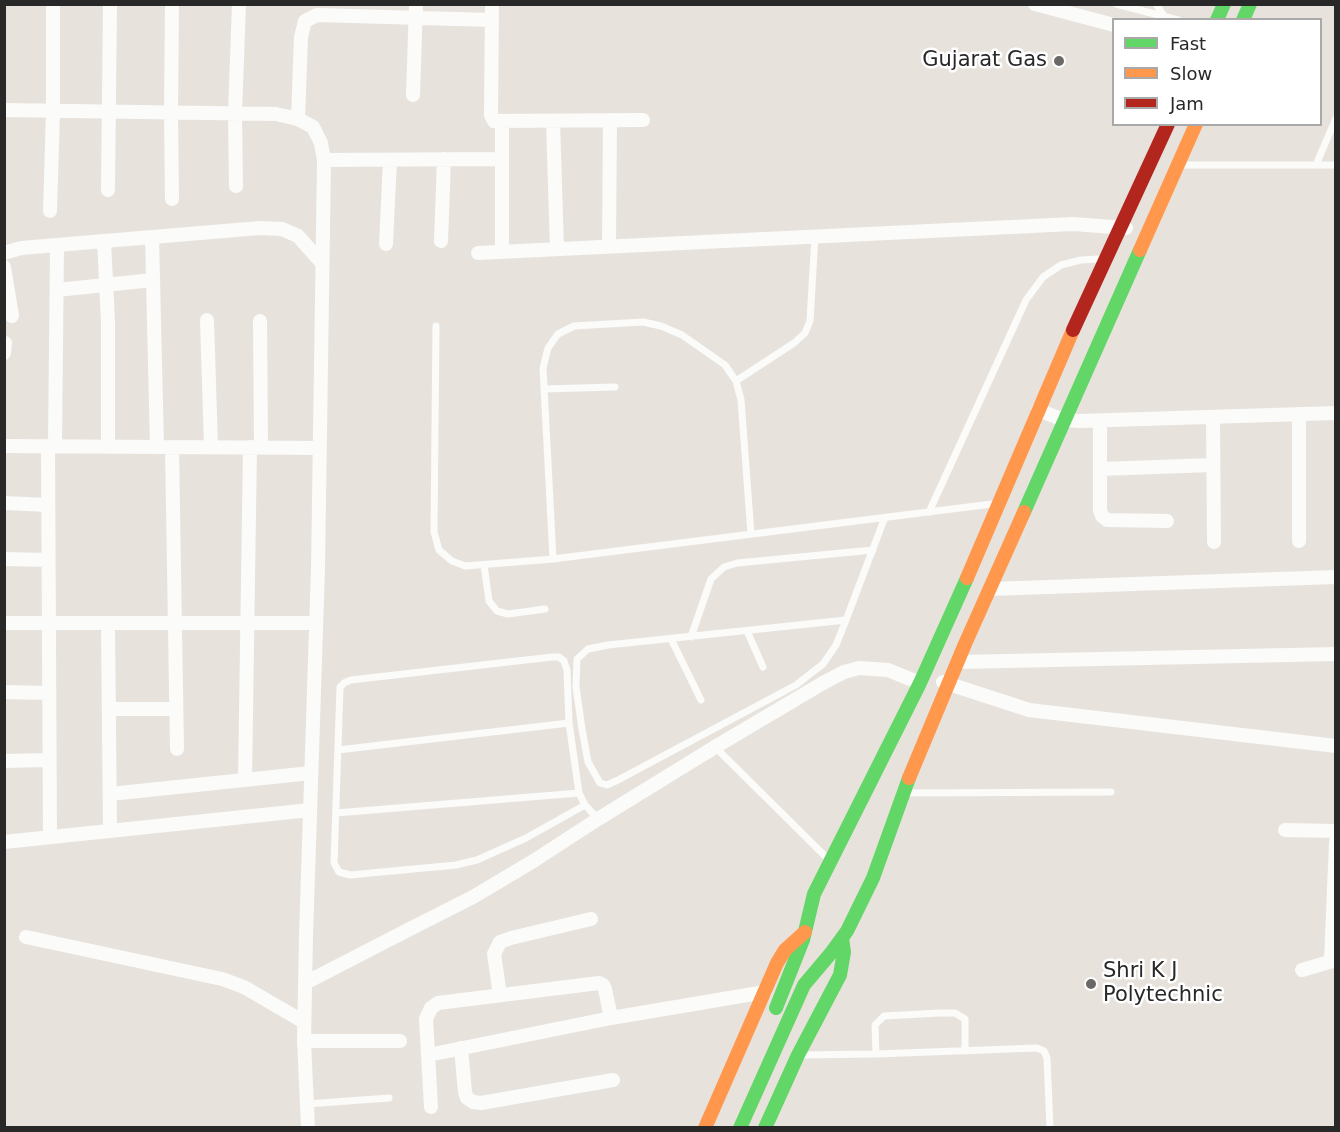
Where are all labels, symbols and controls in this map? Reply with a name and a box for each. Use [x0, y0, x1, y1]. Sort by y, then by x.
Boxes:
legend [1112, 18, 1322, 126]
text: Fast [1170, 33, 1206, 54]
place label: Gujarat Gas [922, 48, 1047, 74]
marker: Gujarat Gas [1052, 54, 1066, 68]
text: Slow [1170, 63, 1212, 84]
text: Jam [1170, 93, 1204, 114]
place label: Shri K J Polytechnic [1103, 959, 1223, 1009]
marker: Shri K J Polytechnic [1084, 977, 1098, 991]

